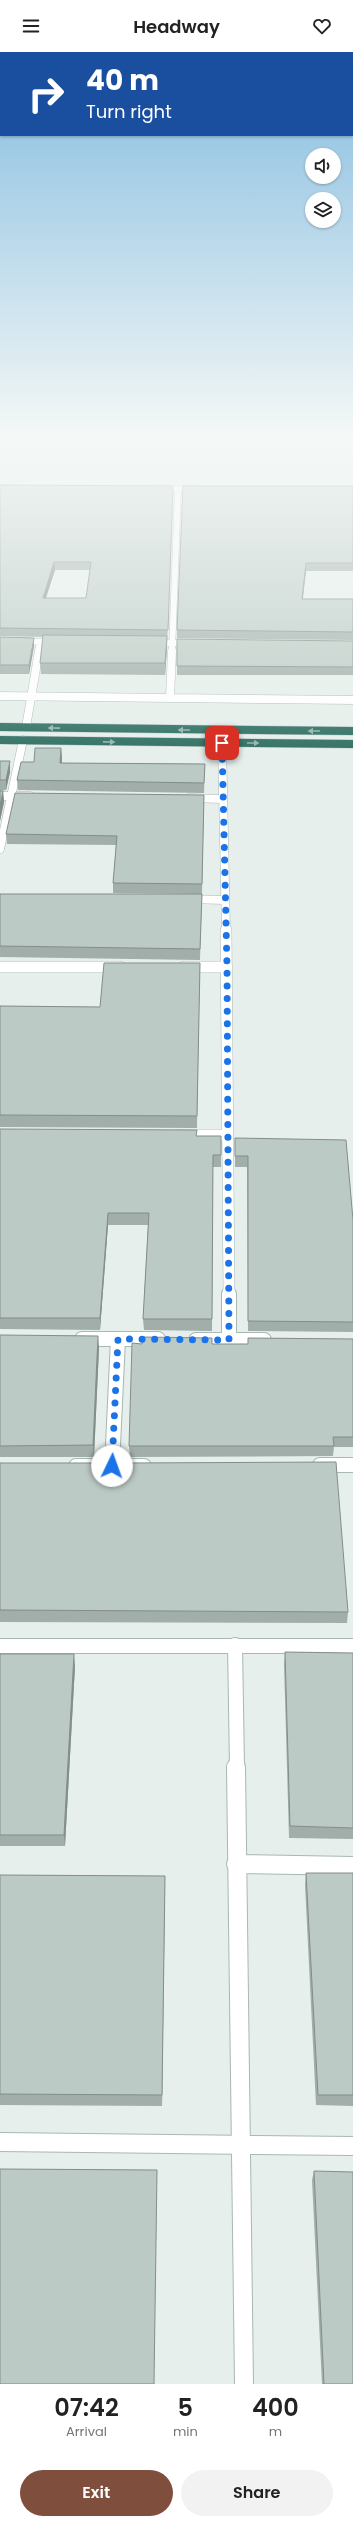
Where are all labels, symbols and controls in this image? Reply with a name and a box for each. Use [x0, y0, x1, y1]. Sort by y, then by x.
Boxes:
text: Headway [133, 14, 220, 39]
icon: menu [20, 15, 42, 37]
icon: heart [311, 15, 333, 37]
text: 40 m [86, 61, 159, 100]
icon: right [20, 68, 72, 120]
text: Turn right [86, 99, 172, 124]
map controls [305, 148, 341, 228]
button: sound [305, 148, 341, 184]
button: layers [305, 192, 341, 228]
one-way arrow [47, 725, 60, 731]
pin [205, 726, 239, 760]
one-way arrow [177, 727, 190, 733]
one-way arrow [307, 728, 320, 734]
icon: arrive [211, 732, 233, 754]
one-way arrow [103, 738, 115, 745]
one-way arrow [247, 740, 260, 746]
position arrow [91, 1445, 133, 1487]
text: 07:42 [54, 2391, 119, 2424]
text: 5 [178, 2391, 193, 2424]
text: 400 [252, 2391, 299, 2424]
text: Arrival [66, 2422, 107, 2441]
text: min [173, 2422, 198, 2441]
text: m [269, 2422, 282, 2441]
button: Exit [20, 2470, 173, 2516]
button: Share [181, 2470, 333, 2516]

